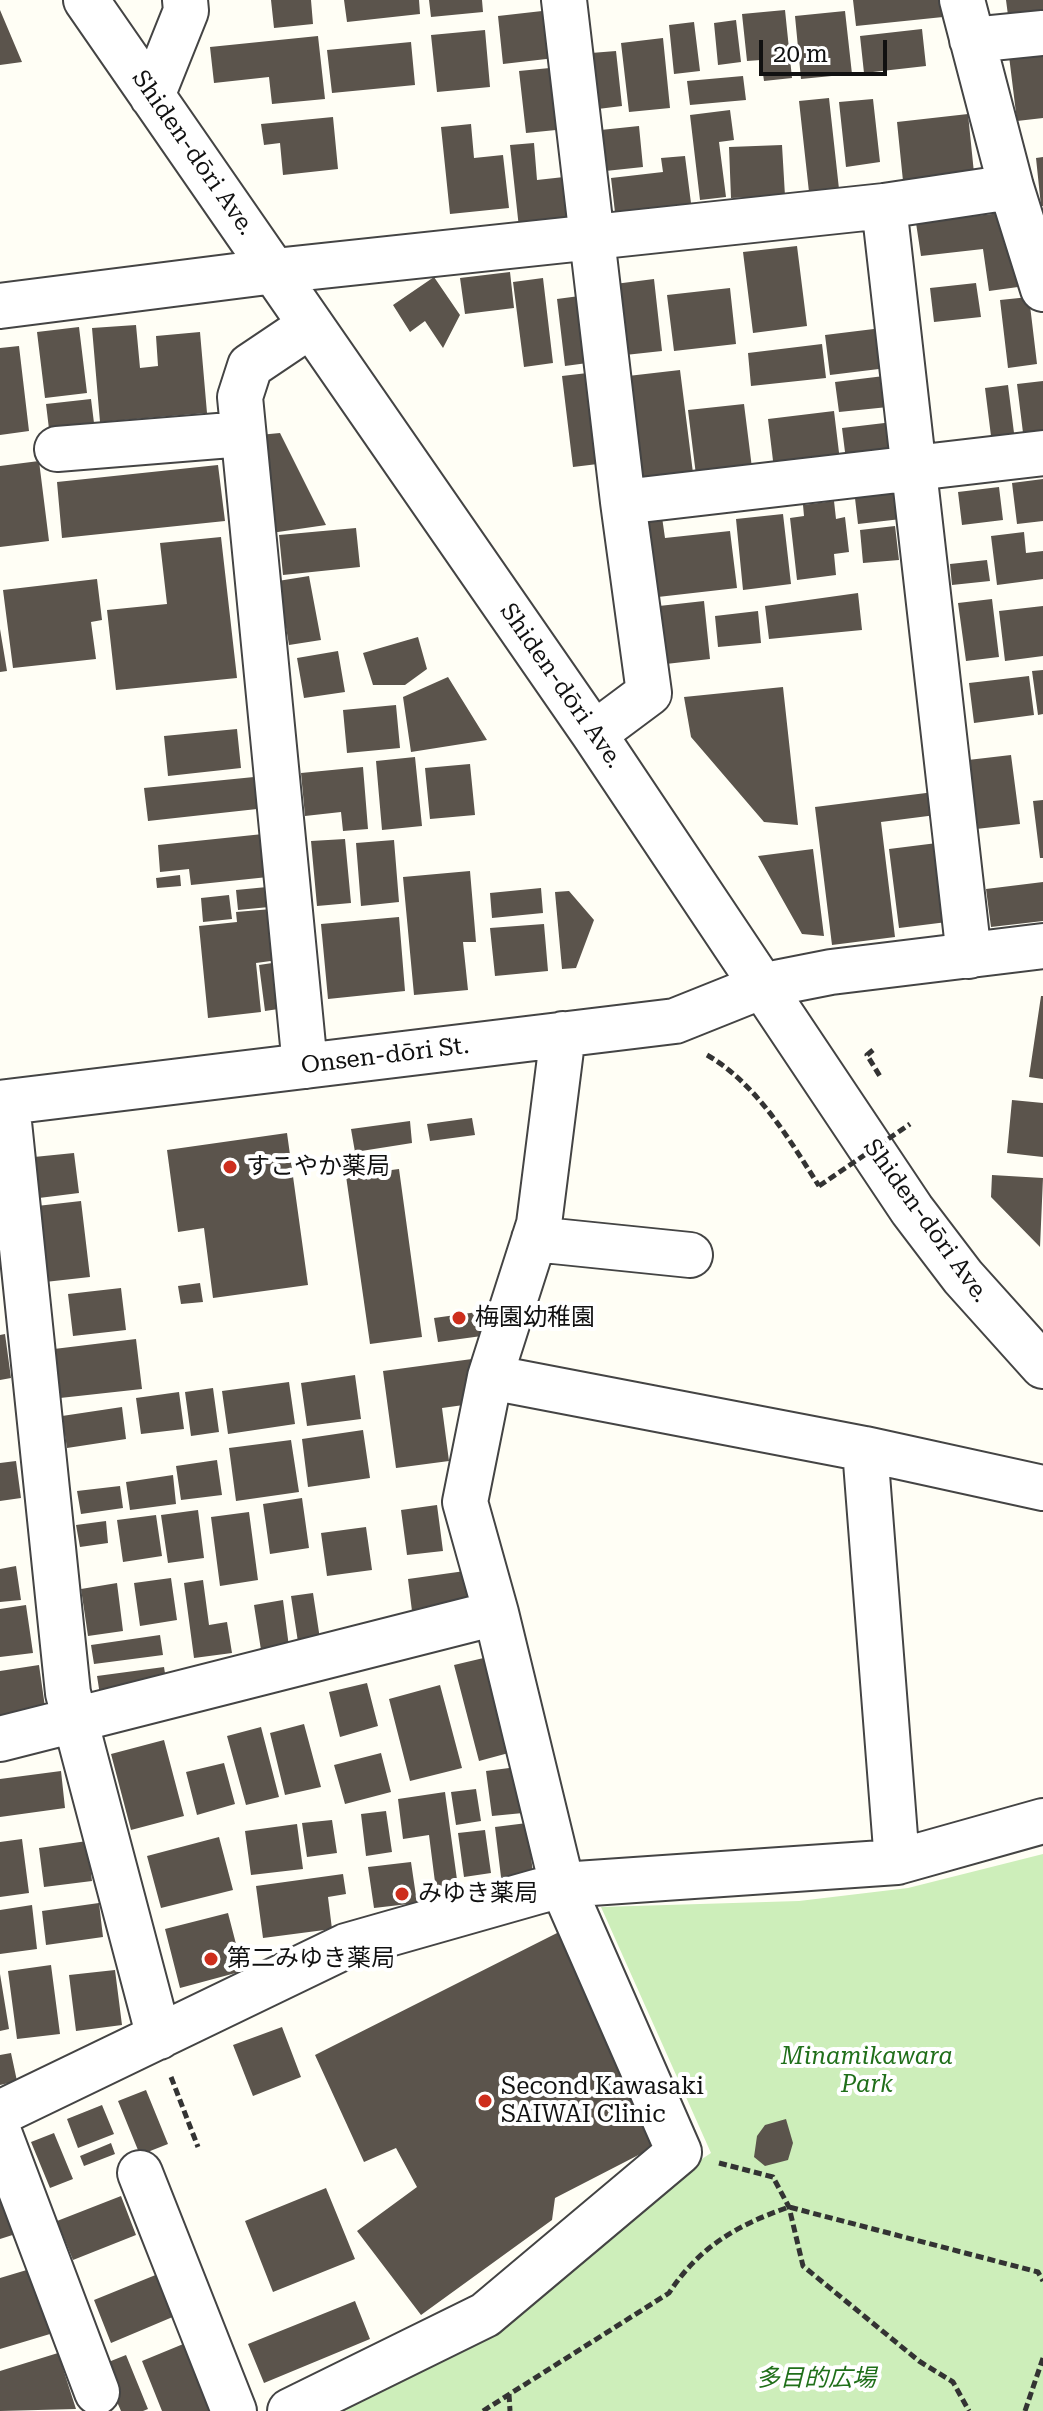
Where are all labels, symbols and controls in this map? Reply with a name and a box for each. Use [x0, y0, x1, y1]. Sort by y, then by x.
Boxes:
scale bar [763, 24, 891, 74]
text: 20 m [773, 40, 828, 68]
street label: Shiden-dōri Ave. [125, 65, 261, 241]
street label: Shiden-dōri Ave. [493, 598, 629, 774]
street label: Onsen-dōri St. [299, 1031, 471, 1081]
street label: Shiden-dōri Ave. [857, 1134, 995, 1308]
place label: すこやか薬局 [246, 1153, 390, 1181]
marker: すこやか薬局 [221, 1158, 239, 1176]
place label: 梅園幼稚園 [475, 1304, 595, 1332]
marker: 梅園幼稚園 [450, 1309, 468, 1327]
place label: みゆき薬局 [418, 1880, 538, 1908]
marker: みゆき薬局 [393, 1885, 411, 1903]
place label: 第二みゆき薬局 [227, 1945, 395, 1973]
marker: 第二みゆき薬局 [202, 1950, 220, 1968]
park label: Minamikawara Park [781, 2043, 953, 2099]
place label: Second Kawasaki SAIWAI Clinic [501, 2073, 704, 2129]
marker: Second Kawasaki SAIWAI Clinic [476, 2092, 494, 2110]
park label: 多目的広場 [756, 2365, 876, 2393]

